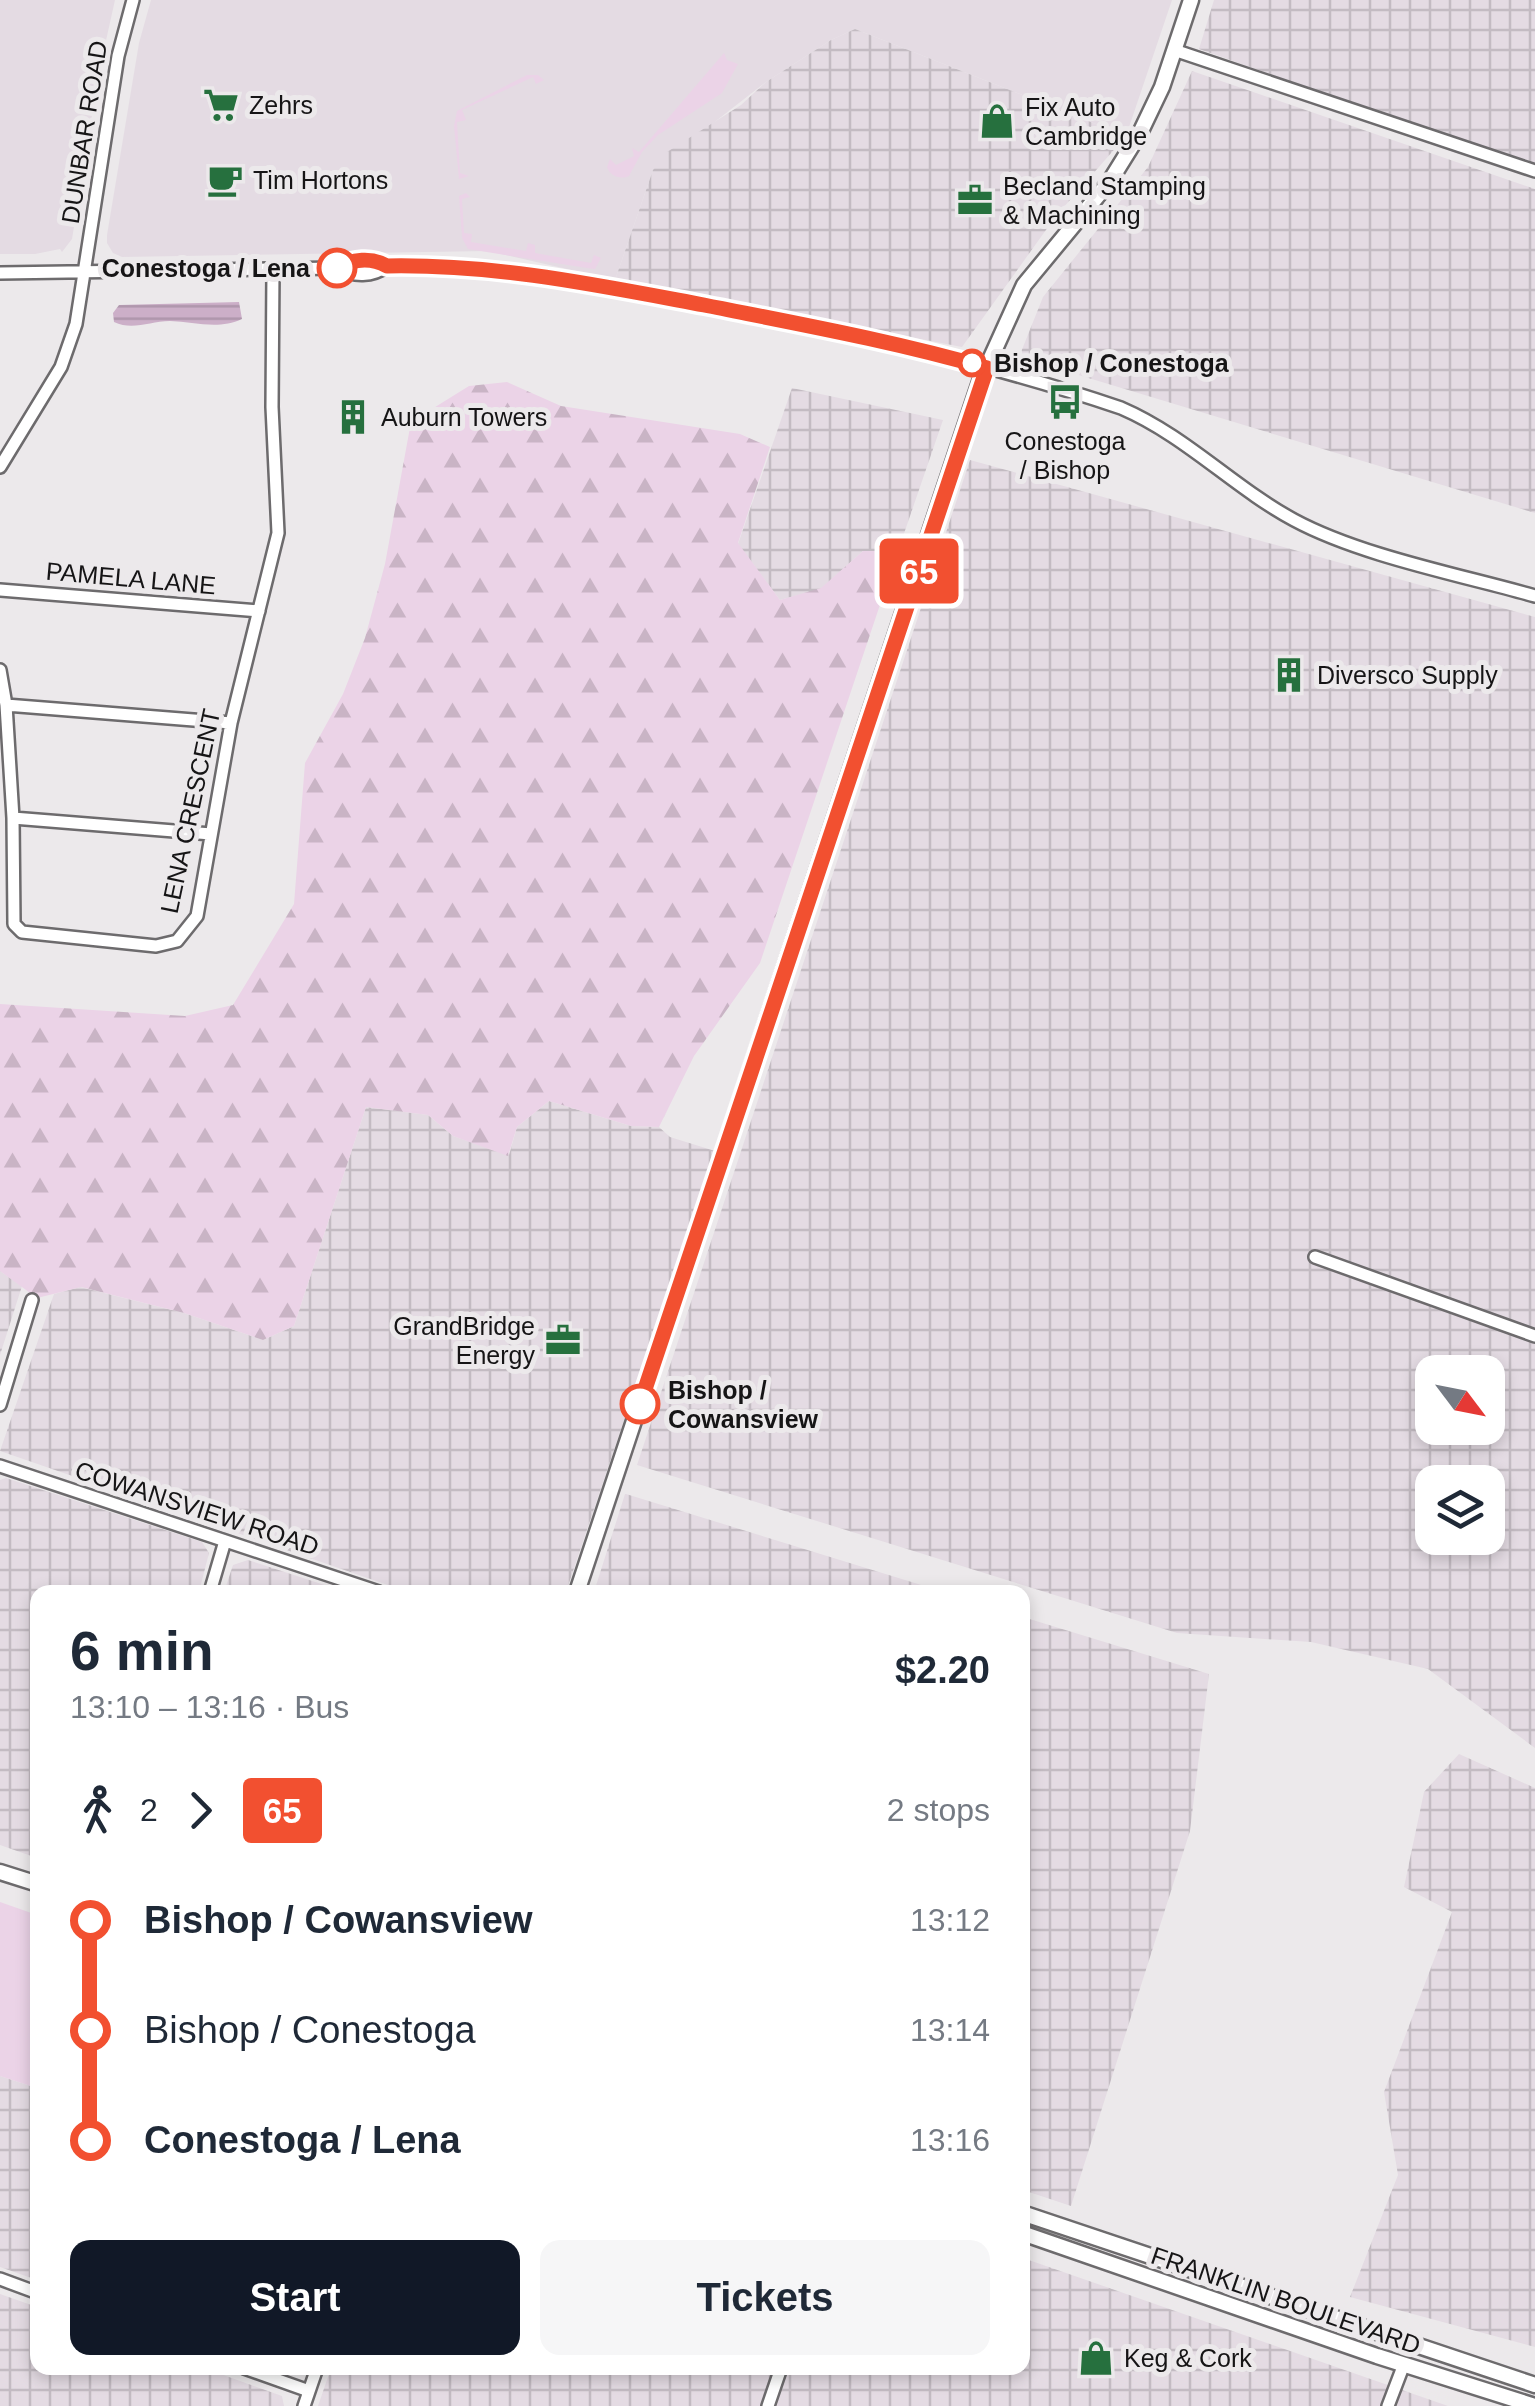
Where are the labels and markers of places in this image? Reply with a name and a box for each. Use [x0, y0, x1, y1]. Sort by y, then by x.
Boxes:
supermarket icon: Zehrs [202, 86, 240, 124]
place label: Zehrs [249, 91, 313, 119]
place label: Fix Auto Cambridge [1025, 93, 1147, 150]
shop icon: Fix Auto Cambridge [978, 102, 1016, 140]
cafe icon: Tim Hortons [206, 161, 244, 199]
place label: Tim Hortons [253, 166, 388, 194]
place label: Becland Stamping & Machining [1003, 172, 1206, 229]
office icon: Becland Stamping & Machining [956, 181, 994, 219]
marker: Conestoga / Lena [318, 249, 356, 287]
place label: Conestoga / Lena [102, 254, 311, 282]
place label: Bishop / Conestoga [994, 349, 1230, 377]
marker: Bishop / Conestoga [959, 350, 985, 376]
bus stop icon: Conestoga / Bishop [1046, 383, 1084, 421]
building icon: Auburn Towers [334, 398, 372, 436]
place label: Auburn Towers [381, 403, 547, 431]
place label: Conestoga / Bishop [1005, 427, 1126, 484]
building icon: Diversco Supply [1270, 656, 1308, 694]
place label: Diversco Supply [1317, 661, 1498, 689]
place label: GrandBridge Energy [393, 1312, 535, 1369]
office icon: GrandBridge Energy [544, 1321, 582, 1359]
place label: Bishop / Cowansview [668, 1376, 819, 1433]
marker: Bishop / Cowansview [621, 1385, 659, 1423]
shop icon: Keg & Cork [1077, 2339, 1115, 2377]
place label: Keg & Cork [1124, 2344, 1252, 2372]

